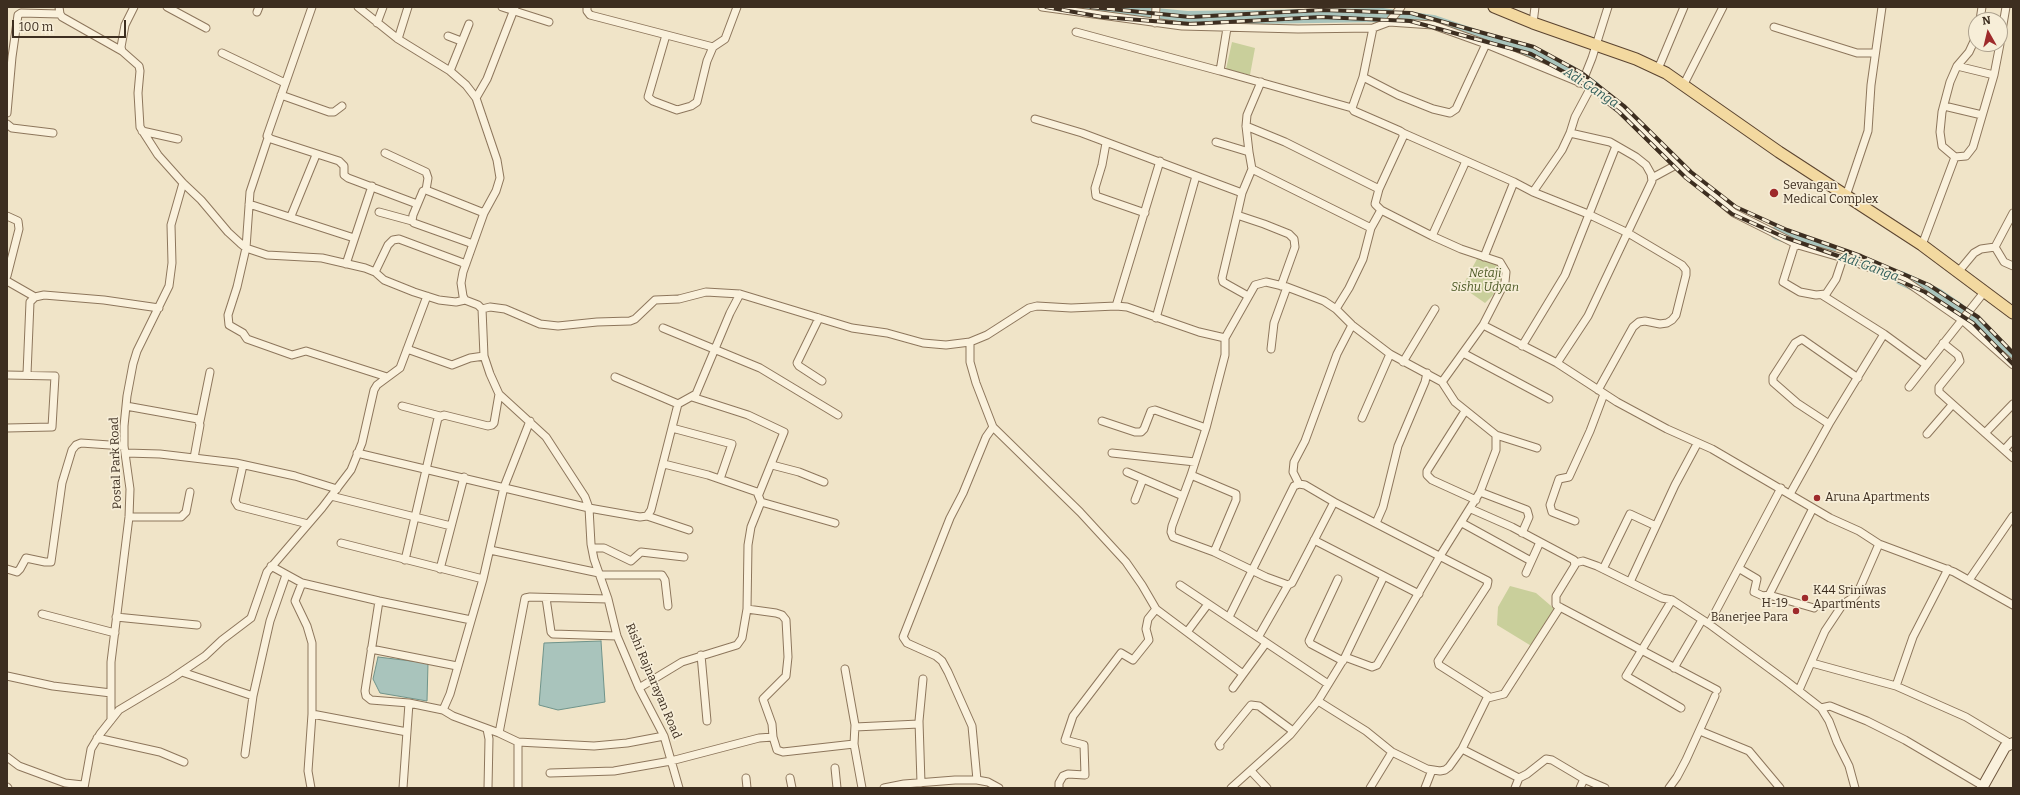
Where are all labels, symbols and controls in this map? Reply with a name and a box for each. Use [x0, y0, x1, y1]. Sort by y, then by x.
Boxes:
scale bar [14, 12, 128, 38]
north arrow [1968, 12, 2008, 52]
text: N [1981, 14, 1992, 28]
text: 100 m [19, 20, 53, 34]
water label: Adi Ganga [1561, 65, 1621, 111]
place label: Sevangan Medical Complex [1783, 179, 1878, 207]
marker: Sevangan Medical Complex [1768, 187, 1780, 199]
water label: Adi Ganga [1837, 249, 1901, 285]
park label: Netaji Sishu Udyan [1451, 267, 1519, 295]
street label: Postal Park Road [107, 417, 125, 509]
place label: Aruna Apartments [1825, 491, 1930, 505]
marker: Aruna Apartments [1812, 493, 1822, 503]
place label: K44 Sriniwas Apartments [1813, 584, 1886, 612]
marker: K44 Sriniwas Apartments [1800, 593, 1810, 603]
place label: H-19 Banerjee Para [1711, 597, 1788, 625]
marker: H-19 Banerjee Para [1791, 606, 1801, 616]
street label: Rishi Rajnarayan Road [622, 621, 684, 741]

